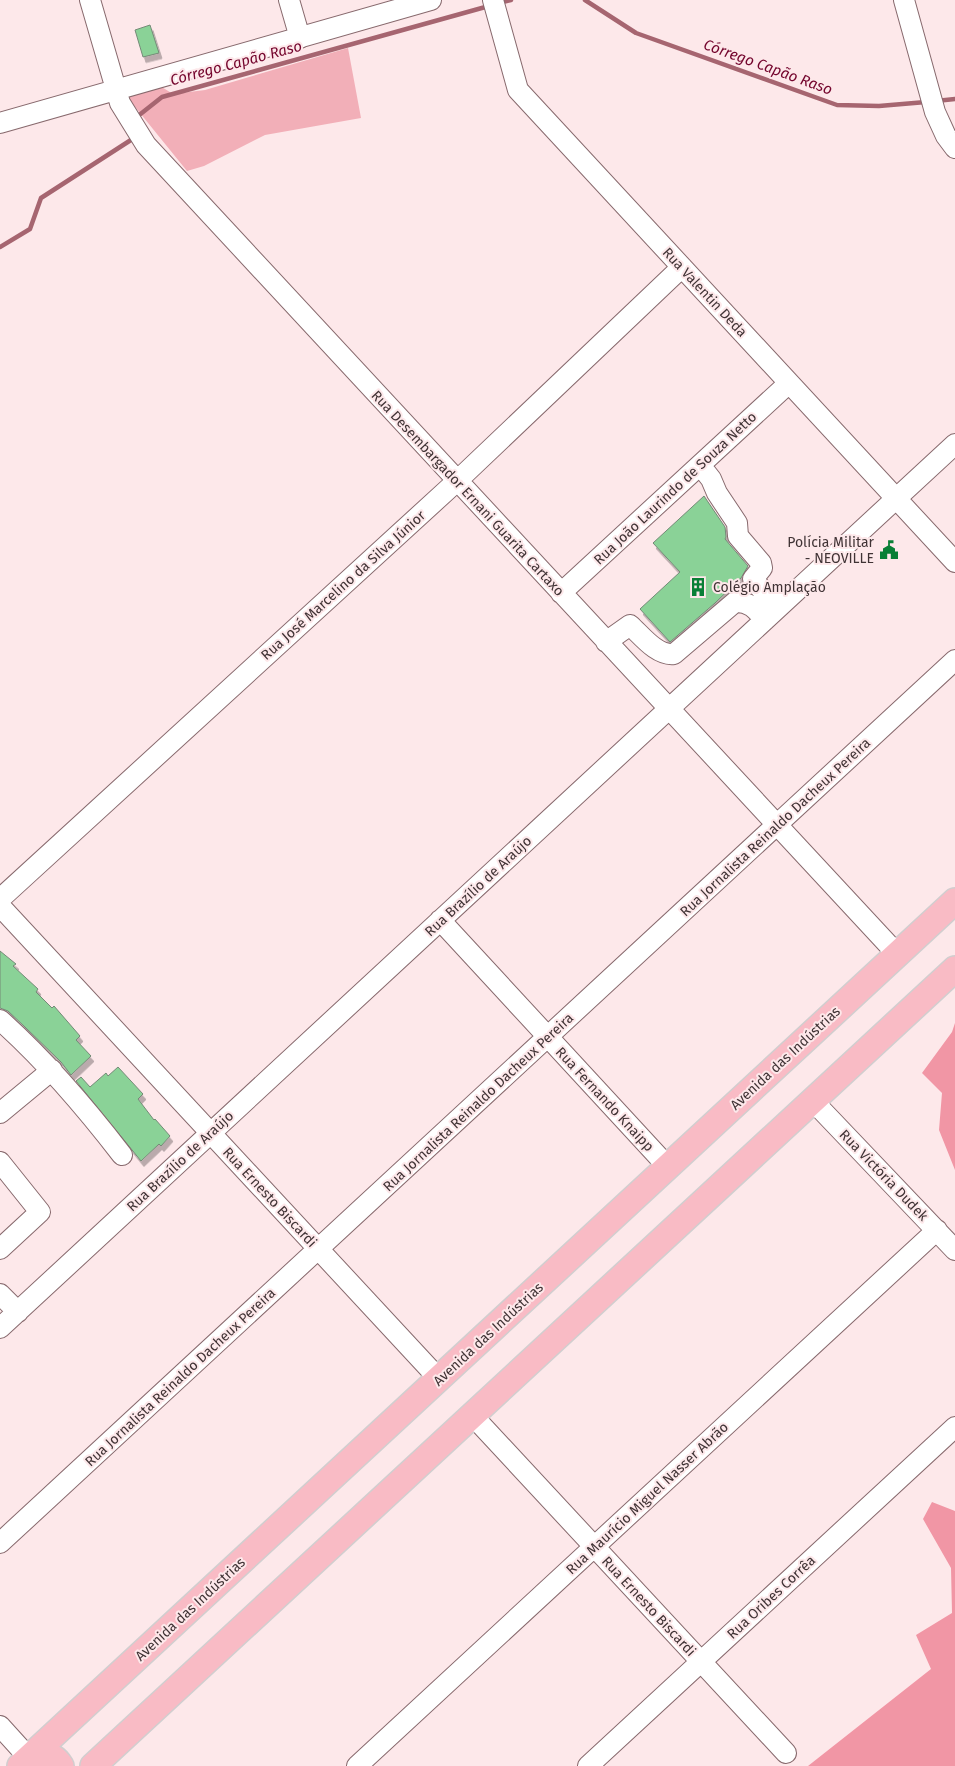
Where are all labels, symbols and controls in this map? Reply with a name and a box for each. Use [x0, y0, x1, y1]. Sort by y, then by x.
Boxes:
water label: Córrego Capão Raso [701, 35, 835, 99]
water label: Córrego Capão Raso [168, 37, 304, 89]
street label: Rua Valentin Deda [659, 244, 750, 341]
street label: Rua Desembargador Ernani Guarita Cartaxo [368, 387, 568, 600]
street label: Rua João Laurindo de Souza Netto [590, 408, 760, 568]
street label: Rua José Marcelino da Silva Júnior [258, 507, 429, 664]
place label: Polícia Militar - NEOVILLE [787, 534, 875, 567]
public building icon: Polícia Militar - NEOVILLE [878, 539, 900, 561]
building icon: Colégio Amplação [687, 576, 709, 598]
place label: Colégio Amplação [713, 579, 826, 596]
street label: Rua Jornalista Reinaldo Dacheux Pereira [677, 734, 874, 920]
street label: Rua Brazílio de Araújo [421, 833, 535, 940]
street label: Avenida das Indústrias [727, 1003, 844, 1114]
street label: Rua Jornalista Reinaldo Dacheux Pereira [380, 1009, 577, 1195]
street label: Rua Fernando Knaipp [552, 1044, 657, 1155]
street label: Rua Brazílio de Araújo [123, 1108, 237, 1215]
street label: Rua Victória Dudek [836, 1126, 932, 1225]
street label: Rua Ernesto Biscardi [219, 1144, 320, 1251]
street label: Avenida das Indústrias [430, 1279, 547, 1390]
street label: Rua Jornalista Reinaldo Dacheux Pereira [82, 1284, 279, 1470]
street label: Rua Maurício Miguel Nasser Abrão [563, 1419, 732, 1578]
street label: Rua Oribes Corrêa [724, 1552, 819, 1643]
street label: Rua Ernesto Biscardi [598, 1553, 699, 1660]
street label: Avenida das Indústrias [132, 1554, 249, 1665]

